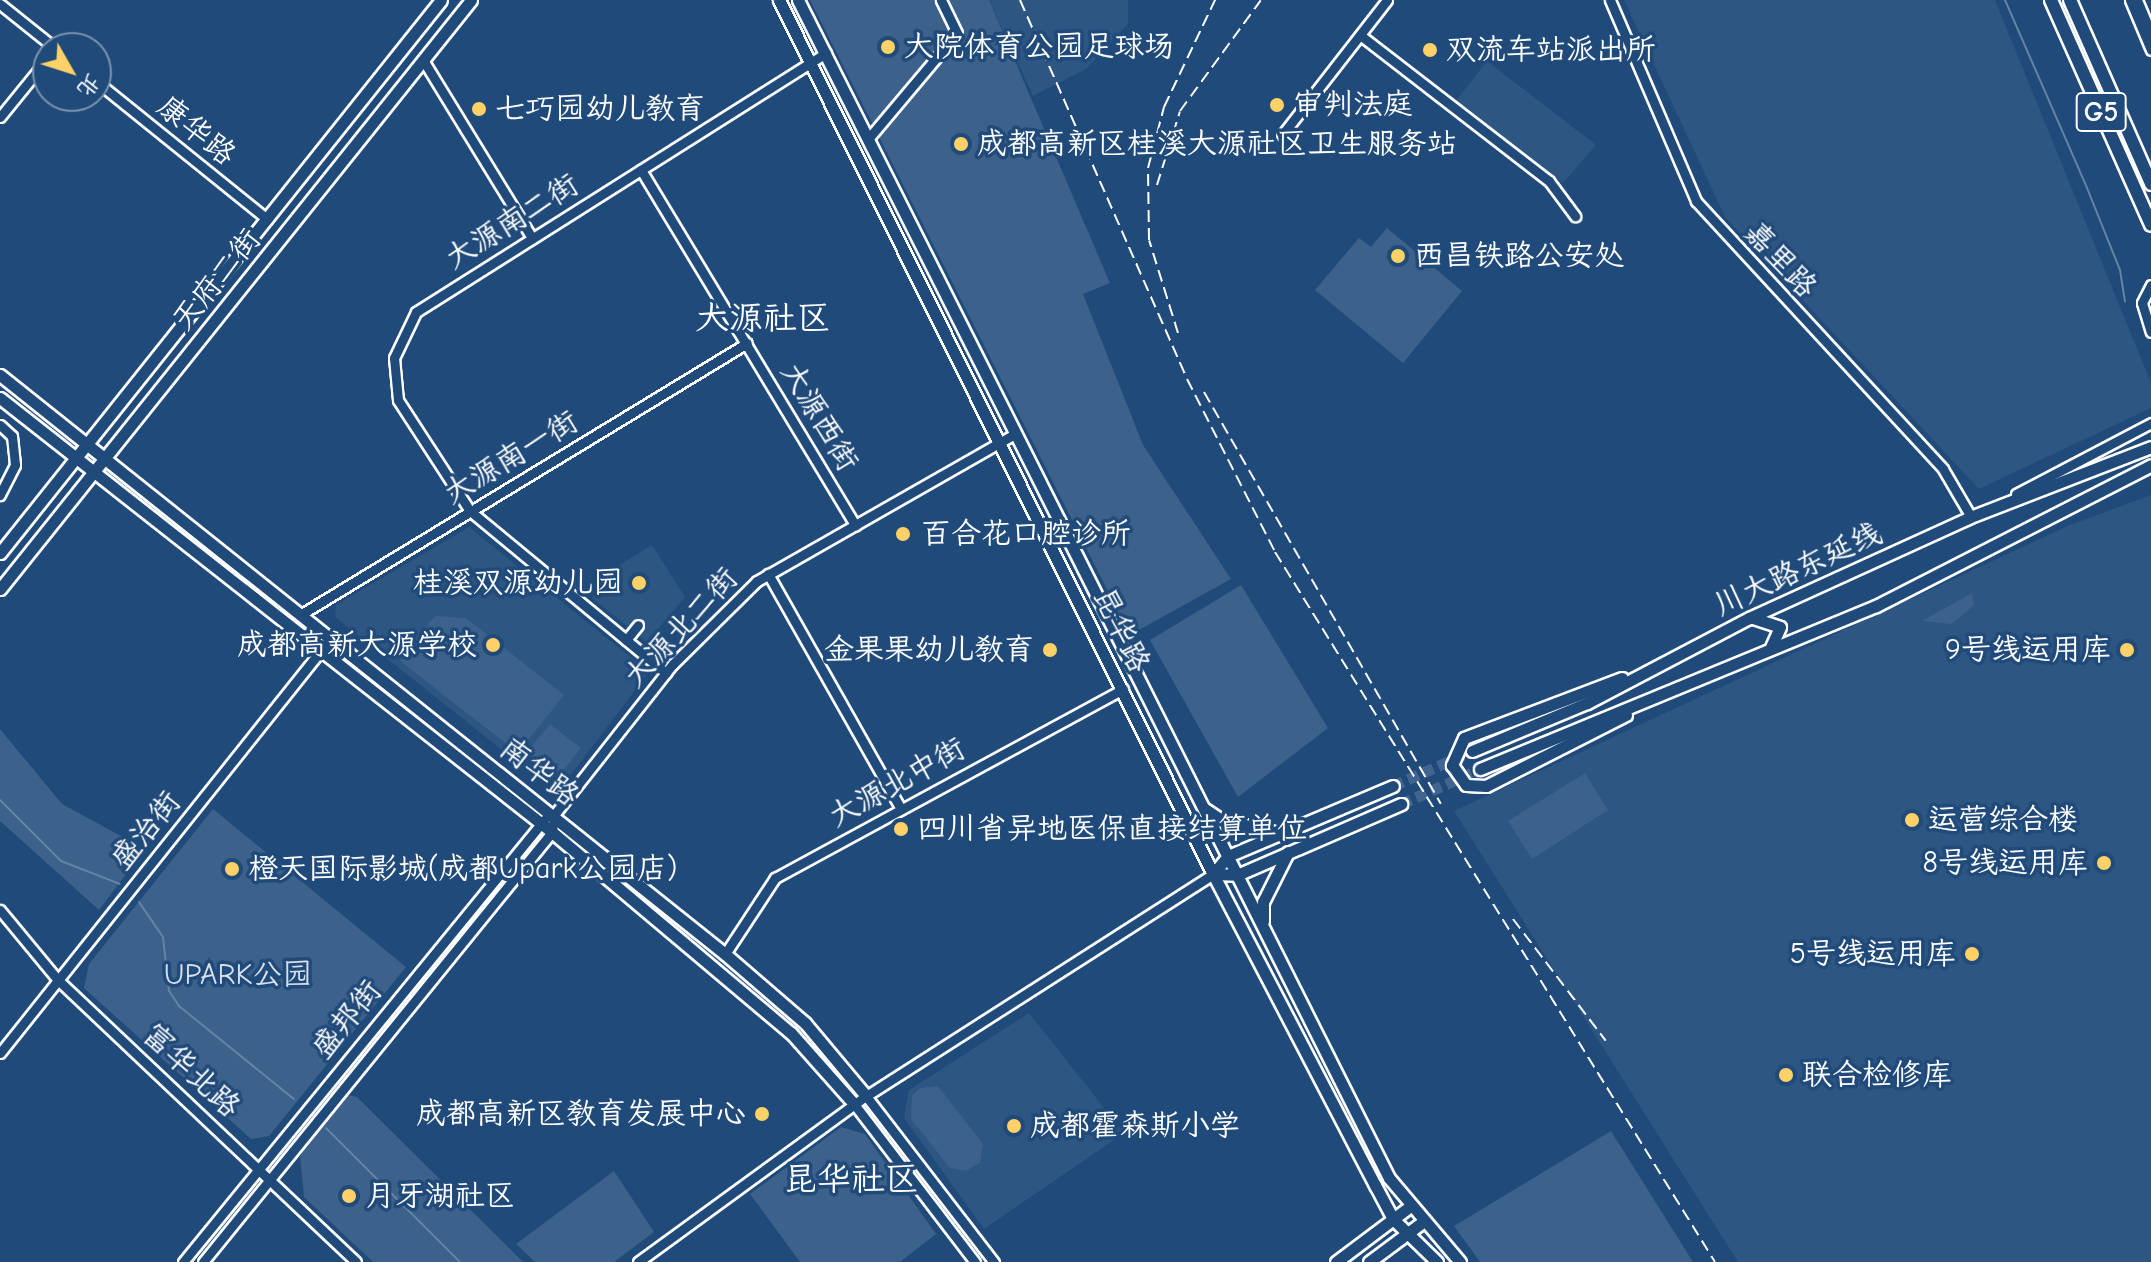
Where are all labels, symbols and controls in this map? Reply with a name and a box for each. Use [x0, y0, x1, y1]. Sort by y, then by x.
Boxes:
place label: 大院体育公园足球场 [904, 29, 1174, 65]
north arrow [32, 32, 112, 112]
place label: 双流车站派出所 [1446, 32, 1656, 68]
marker: 大院体育公园足球场 [879, 38, 897, 56]
marker: 双流车站派出所 [1421, 41, 1439, 59]
text: 北 [72, 69, 106, 103]
place label: 审判法庭 [1293, 87, 1413, 123]
road number: G5 [2075, 88, 2127, 136]
street label: 康华路 [150, 89, 242, 173]
place label: 七巧园幼儿教育 [495, 91, 705, 127]
marker: 审判法庭 [1268, 96, 1286, 114]
marker: 七巧园幼儿教育 [470, 100, 488, 118]
place label: 成都高新区桂溪大源社区卫生服务站 [977, 126, 1457, 162]
marker: 成都高新区桂溪大源社区卫生服务站 [952, 135, 970, 153]
street label: 大源南二街 [439, 167, 585, 277]
street label: 嘉里路 [1736, 215, 1824, 305]
street label: 天府二街 [165, 222, 269, 338]
place label: 西昌铁路公安处 [1414, 238, 1624, 274]
marker: 西昌铁路公安处 [1389, 247, 1407, 265]
district label: 大源社区 [695, 299, 831, 339]
street label: 大源西街 [773, 356, 865, 478]
street label: 大源南一街 [437, 404, 585, 512]
place label: 百合花口腔诊所 [921, 516, 1131, 552]
street label: 川大路东延线 [1709, 516, 1887, 624]
marker: 百合花口腔诊所 [892, 523, 914, 545]
street label: 大源北二街 [617, 561, 745, 695]
place label: 桂溪双源幼儿园 [413, 565, 623, 601]
marker: 桂溪双源幼儿园 [630, 574, 648, 592]
street label: 昆华路 [1085, 582, 1157, 678]
place label: 成都高新大源学校 [237, 627, 477, 663]
place label: 金果果幼儿教育 [824, 632, 1034, 668]
place label: 9号线运用库 [1945, 632, 2111, 668]
marker: 成都高新大源学校 [484, 636, 502, 654]
marker: 金果果幼儿教育 [1041, 641, 1059, 659]
marker: 9号线运用库 [2118, 641, 2136, 659]
street label: 南华路 [492, 730, 586, 814]
street label: 大源北中街 [823, 731, 971, 835]
street label: 盛治街 [104, 785, 188, 877]
place label: 运营综合楼 [1928, 802, 2078, 838]
place label: 四川省异地医保直接结算单位 [917, 811, 1307, 847]
marker: 运营综合楼 [1903, 811, 1921, 829]
marker: 四川省异地医保直接结算单位 [892, 820, 910, 838]
place label: 8号线运用库 [1923, 845, 2088, 881]
place label: 橙天国际影城(成都Upark公园店) [248, 851, 677, 887]
marker: 8号线运用库 [2095, 854, 2113, 872]
marker: 橙天国际影城(成都Upark公园店) [223, 860, 241, 878]
place label: 5号线运用库 [1790, 936, 1956, 972]
marker: 5号线运用库 [1963, 945, 1981, 963]
park label: UPARK公园 [164, 957, 312, 993]
street label: 盛邦街 [305, 974, 389, 1066]
street label: 富华北路 [135, 1017, 247, 1125]
place label: 联合检修库 [1802, 1057, 1952, 1093]
marker: 联合检修库 [1777, 1066, 1795, 1084]
place label: 成都高新区教育发展中心 [416, 1096, 746, 1132]
marker: 成都高新区教育发展中心 [753, 1105, 771, 1123]
place label: 成都霍森斯小学 [1030, 1108, 1240, 1144]
marker: 成都霍森斯小学 [1005, 1117, 1023, 1135]
district label: 昆华社区 [783, 1160, 919, 1200]
place label: 月牙湖社区 [365, 1178, 515, 1214]
marker: 月牙湖社区 [340, 1187, 358, 1205]

